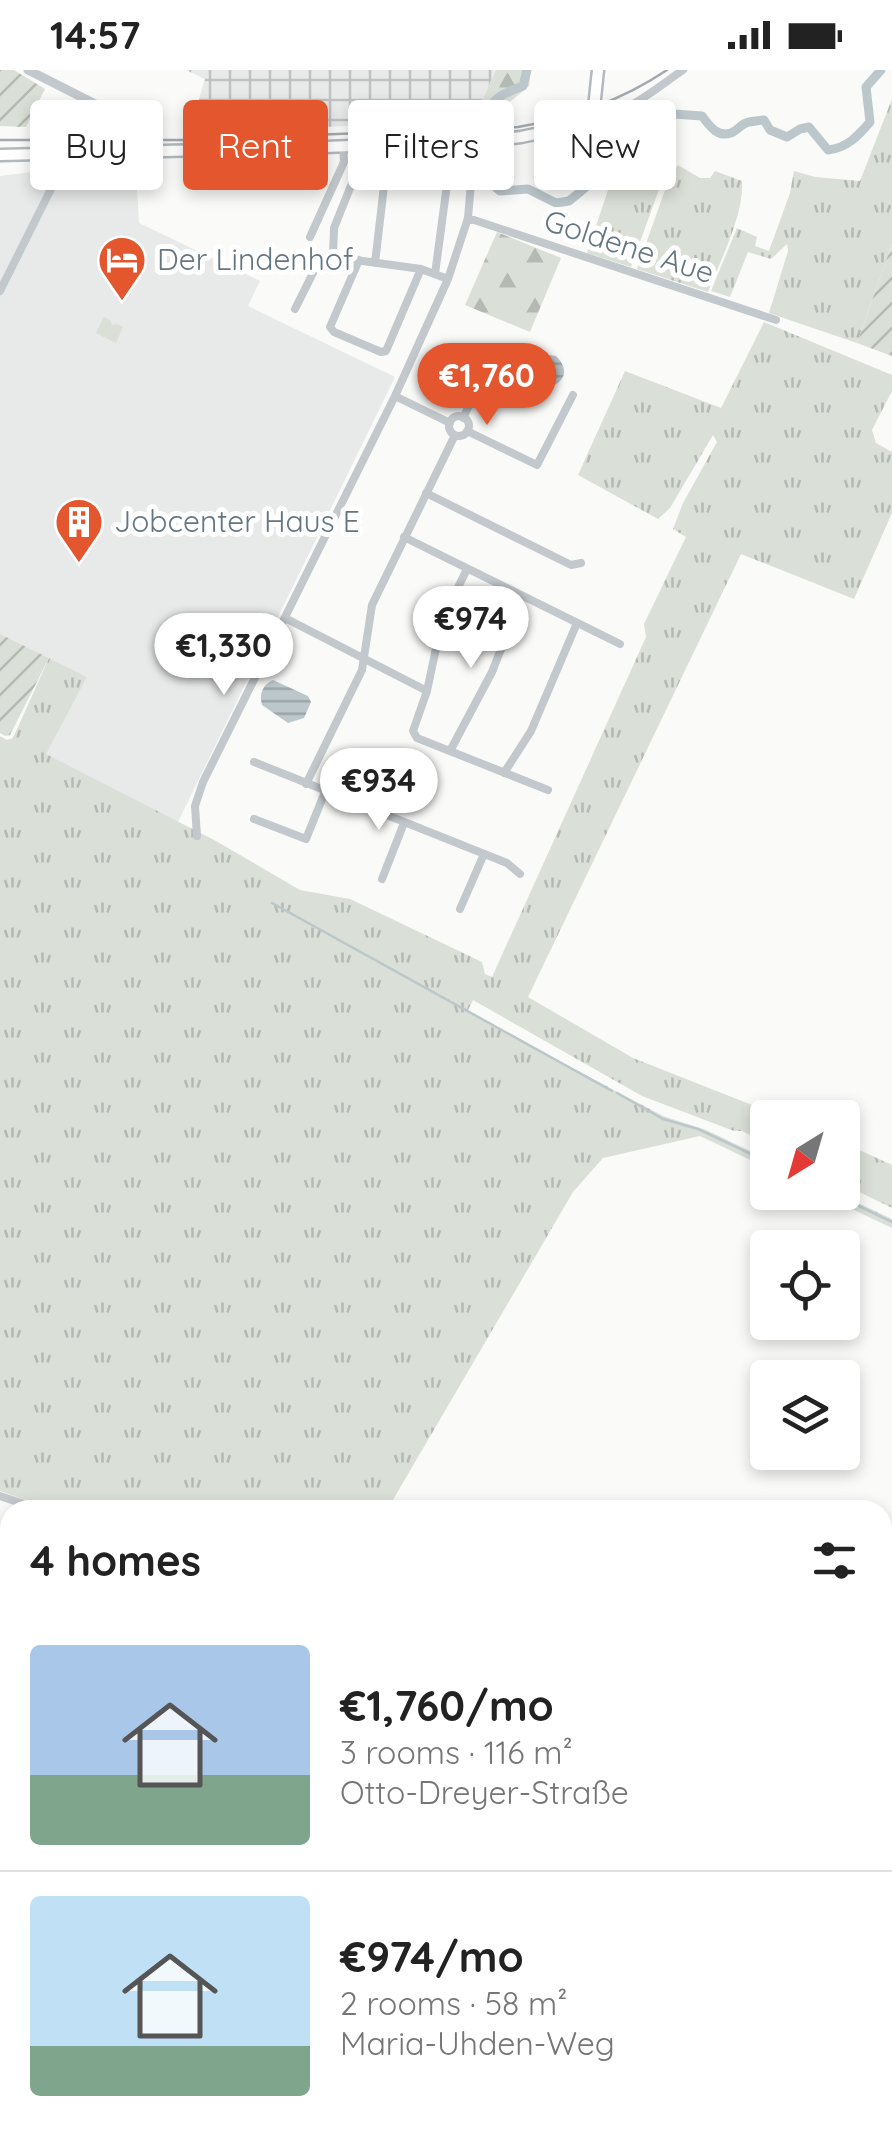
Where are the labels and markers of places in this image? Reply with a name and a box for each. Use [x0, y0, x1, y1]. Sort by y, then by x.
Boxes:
hotel icon: Der Lindenhof [96, 234, 148, 302]
place label: Der Lindenhof [157, 240, 354, 278]
pin: €1,760 [406, 343, 568, 428]
building icon: Jobcenter Haus E [53, 496, 105, 564]
place label: Jobcenter Haus E [114, 502, 360, 540]
pin: €974 [412, 586, 530, 671]
pin: €1,330 [143, 613, 305, 698]
pin: €934 [320, 748, 438, 833]

